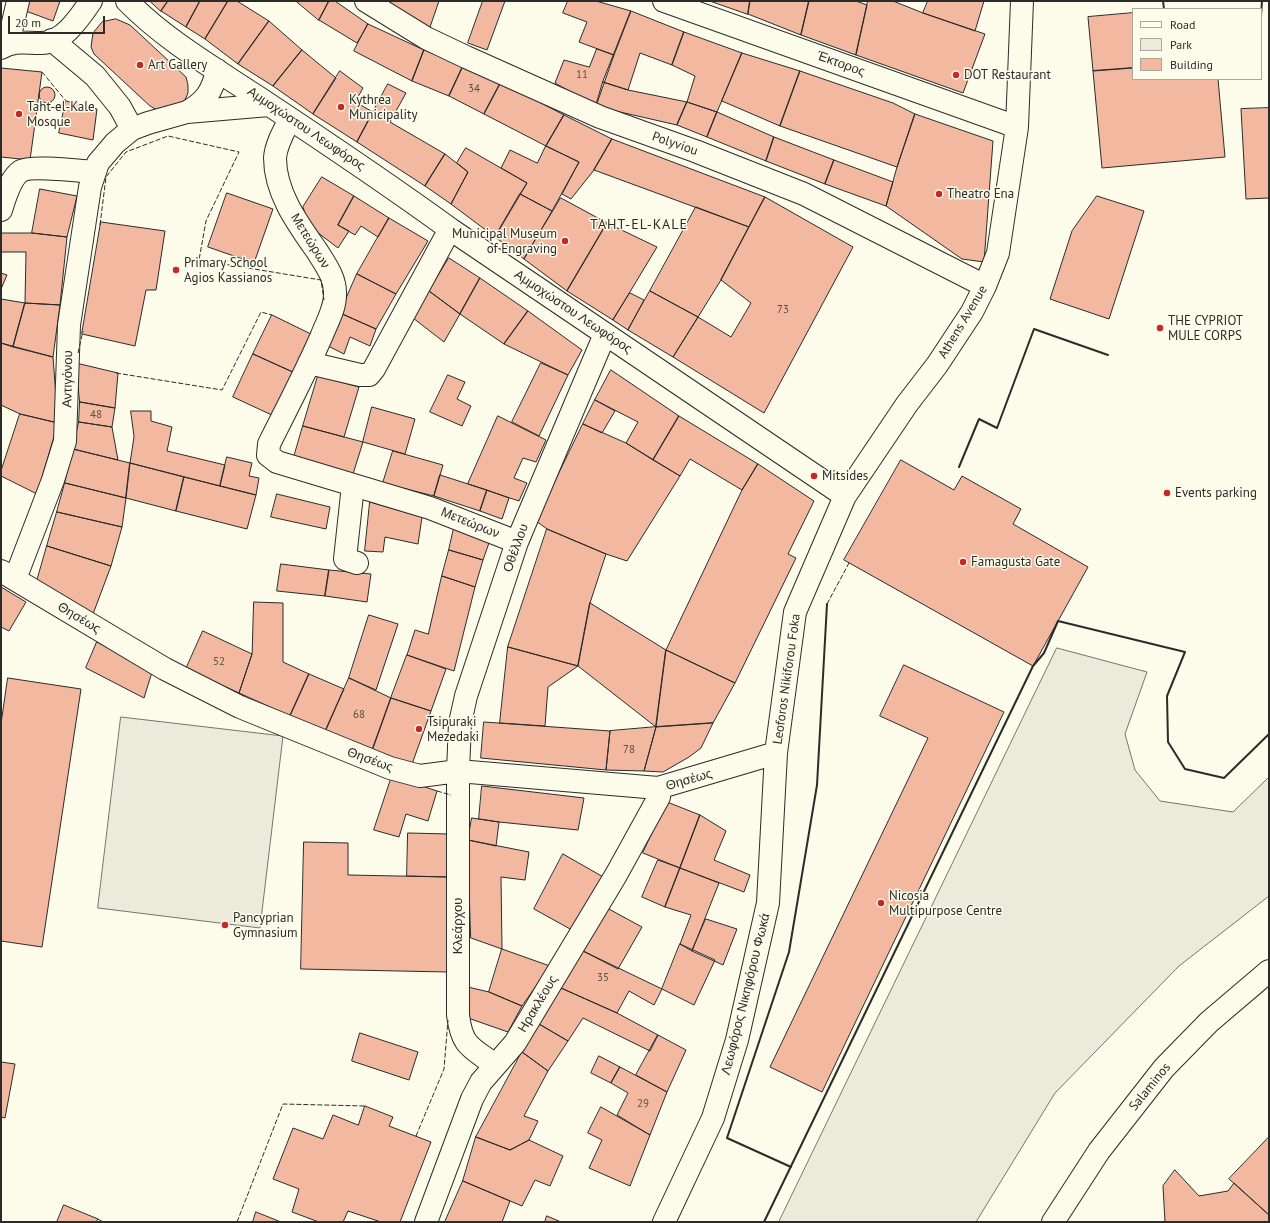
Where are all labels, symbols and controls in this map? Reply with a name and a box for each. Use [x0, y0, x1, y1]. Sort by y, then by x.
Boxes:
scale bar [10, 8, 107, 34]
legend [1132, 8, 1262, 80]
text: 20 m [15, 15, 41, 30]
text: Road [1170, 17, 1195, 32]
text: Park [1170, 37, 1192, 52]
street label: Έκτορος [815, 48, 867, 80]
place label: Art Gallery [148, 57, 207, 73]
text: Building [1170, 57, 1213, 72]
marker: Art Gallery [135, 60, 145, 70]
place label: DOT Restaurant [964, 67, 1051, 83]
house number: 11 [576, 68, 588, 82]
marker: DOT Restaurant [951, 70, 961, 80]
house number: 34 [468, 82, 480, 96]
street label: Αμμοχώστου Λεωφόρος [244, 84, 368, 174]
place label: Kythrea Municipality [349, 92, 417, 123]
place label: Taht-el-Kale Mosque [27, 99, 95, 130]
marker: Kythrea Municipality [336, 102, 346, 112]
marker: Taht-el-Kale Mosque [14, 109, 24, 119]
street label: Polyviou [650, 129, 700, 159]
place label: Theatro Ena [947, 186, 1014, 202]
marker: Theatro Ena [934, 189, 944, 199]
street label: Μετεώρων [287, 211, 333, 271]
district label: TAHT-EL-KALE [590, 217, 688, 233]
place label: Municipal Museum of Engraving [452, 226, 557, 257]
marker: Municipal Museum of Engraving [560, 236, 570, 246]
place label: Primary School Agios Kassianos [184, 255, 272, 286]
marker: Primary School Agios Kassianos [171, 265, 181, 275]
street label: Αμμοχώστου Λεωφόρος [511, 267, 635, 357]
street label: Athens Avenue [935, 283, 991, 361]
house number: 73 [777, 303, 789, 317]
place label: THE CYPRIOT MULE CORPS [1168, 313, 1243, 344]
marker: THE CYPRIOT MULE CORPS [1155, 323, 1165, 333]
street label: Αντιγόνου [60, 350, 76, 408]
house number: 48 [90, 408, 102, 422]
place label: Mitsides [822, 468, 868, 484]
marker: Mitsides [809, 471, 819, 481]
place label: Events parking [1175, 485, 1257, 501]
marker: Events parking [1162, 488, 1172, 498]
street label: Μετεώρων [438, 504, 502, 542]
street label: Οθέλλου [500, 522, 532, 574]
place label: Famagusta Gate [971, 554, 1060, 570]
marker: Famagusta Gate [958, 557, 968, 567]
street label: Θησέως [55, 599, 103, 637]
street label: Leoforos Nikiforou Foka [770, 613, 804, 745]
house number: 52 [213, 655, 225, 669]
house number: 68 [353, 708, 365, 722]
place label: Tsipuraki Mezedaki [427, 714, 479, 745]
marker: Tsipuraki Mezedaki [414, 724, 424, 734]
house number: 78 [623, 743, 635, 757]
street label: Θησέως [345, 745, 395, 775]
street label: Θησέως [664, 766, 714, 794]
place label: Nicosia Multipurpose Centre [889, 888, 1002, 919]
street label: Κλεάρχου [450, 898, 466, 954]
marker: Nicosia Multipurpose Centre [876, 898, 886, 908]
place label: Pancyprian Gymnasium [233, 910, 298, 941]
street label: Λεωφόρος Νικηφόρου Φωκά [718, 912, 774, 1076]
marker: Pancyprian Gymnasium [220, 920, 230, 930]
house number: 35 [597, 971, 609, 985]
street label: Ηρακλέους [515, 973, 561, 1035]
street label: Salaminos [1126, 1060, 1174, 1114]
house number: 29 [637, 1097, 649, 1111]

